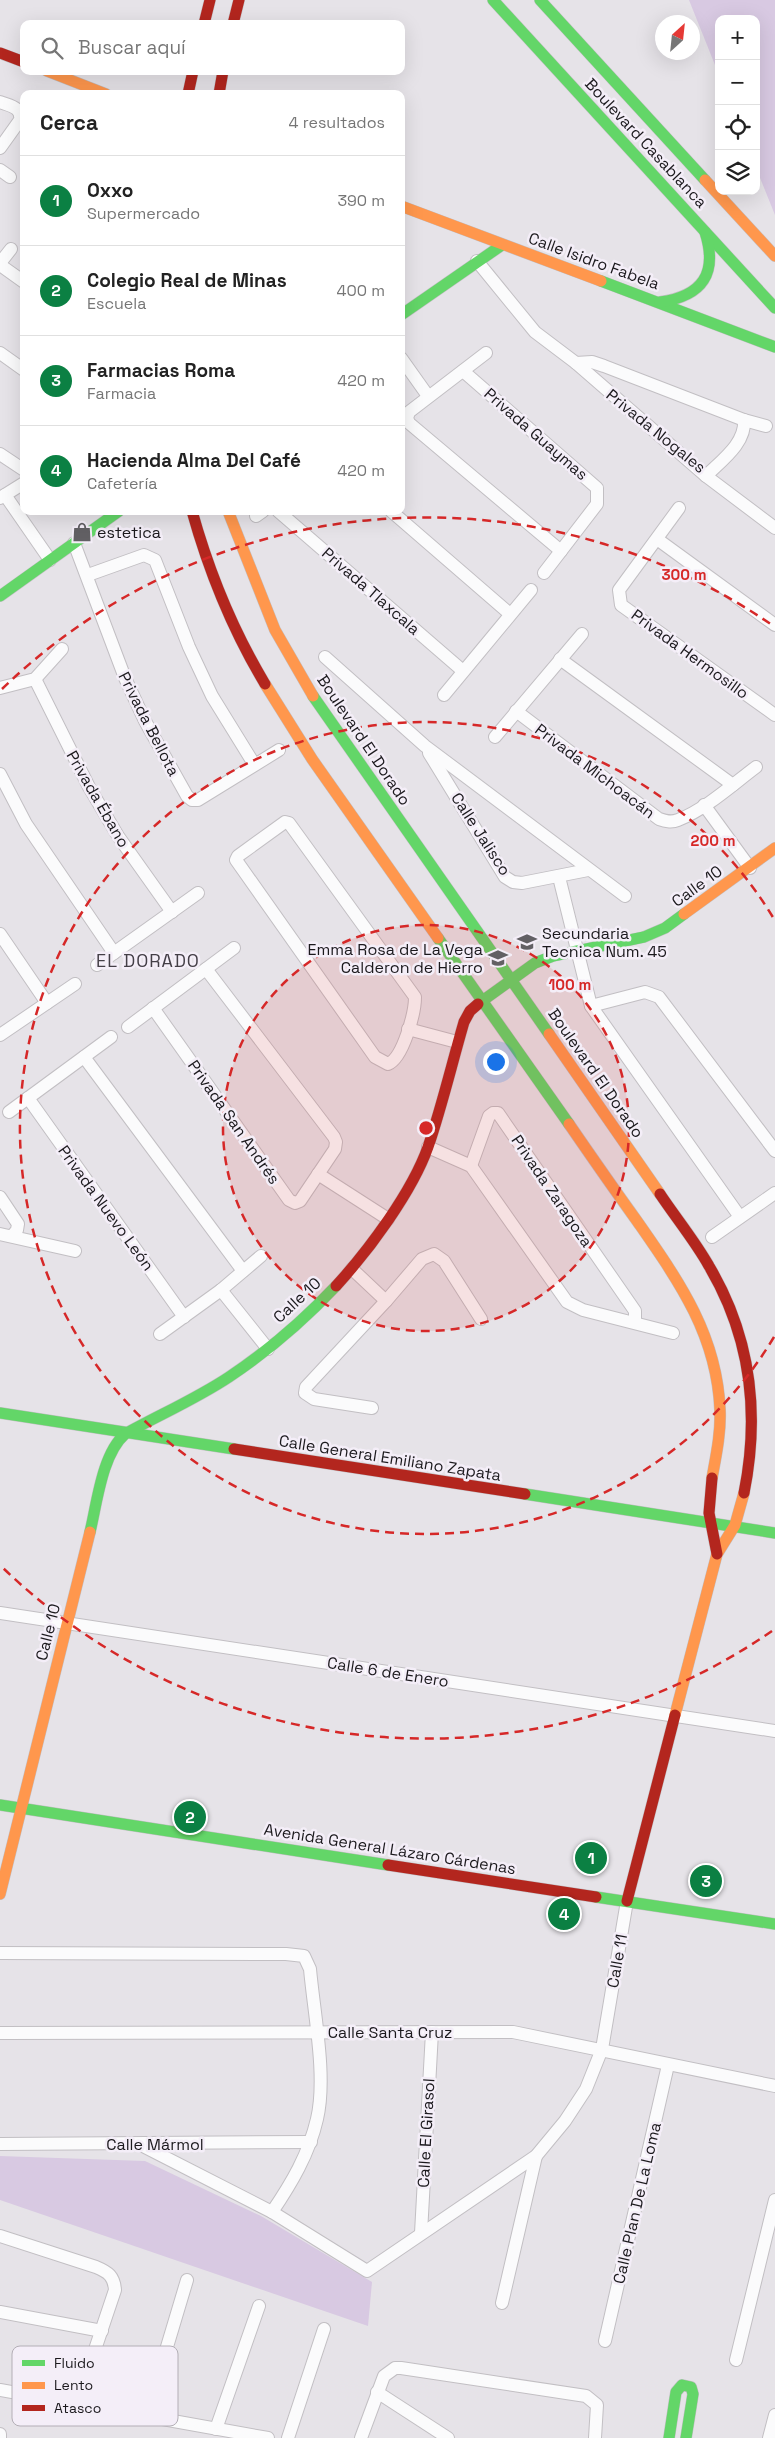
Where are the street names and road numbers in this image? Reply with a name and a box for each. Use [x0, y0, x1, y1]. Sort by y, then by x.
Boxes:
street label: Boulevard Casablanca [580, 74, 712, 212]
street label: Calle Isidro Fabela [526, 228, 662, 294]
street label: Privada Guaymas [480, 383, 592, 485]
street label: Privada Nogales [602, 384, 710, 478]
street label: Privada Tlaxcala [318, 543, 424, 639]
street label: Privada Hermosillo [627, 604, 753, 704]
street label: Privada Bellota [114, 668, 184, 780]
street label: Boulevard El Dorado [312, 670, 416, 810]
street label: Privada Michoacán [531, 719, 659, 823]
street label: Privada Ébano [62, 747, 134, 851]
street label: Calle Jalisco [446, 788, 516, 880]
street label: Calle 10 [667, 861, 727, 911]
street label: Boulevard El Dorado [543, 1004, 649, 1142]
street label: Privada San Andrés [183, 1056, 285, 1188]
street label: Privada Zaragoza [507, 1131, 597, 1251]
street label: Privada Nuevo León [53, 1141, 159, 1275]
street label: Calle 10 [269, 1273, 325, 1327]
street label: Calle General Emiliano Zapata [277, 1430, 503, 1486]
street label: Calle 10 [31, 1601, 65, 1663]
street label: Calle 6 de Enero [326, 1652, 450, 1692]
street label: Avenida General Lázaro Cárdenas [263, 1819, 517, 1879]
street label: Calle 11 [602, 1932, 632, 1990]
street label: Calle Santa Cruz [328, 2022, 452, 2043]
street label: Calle El Girasol [413, 2078, 439, 2188]
street label: Calle Plan De La Loma [608, 2120, 666, 2286]
street label: Calle Mármol [106, 2134, 204, 2155]

